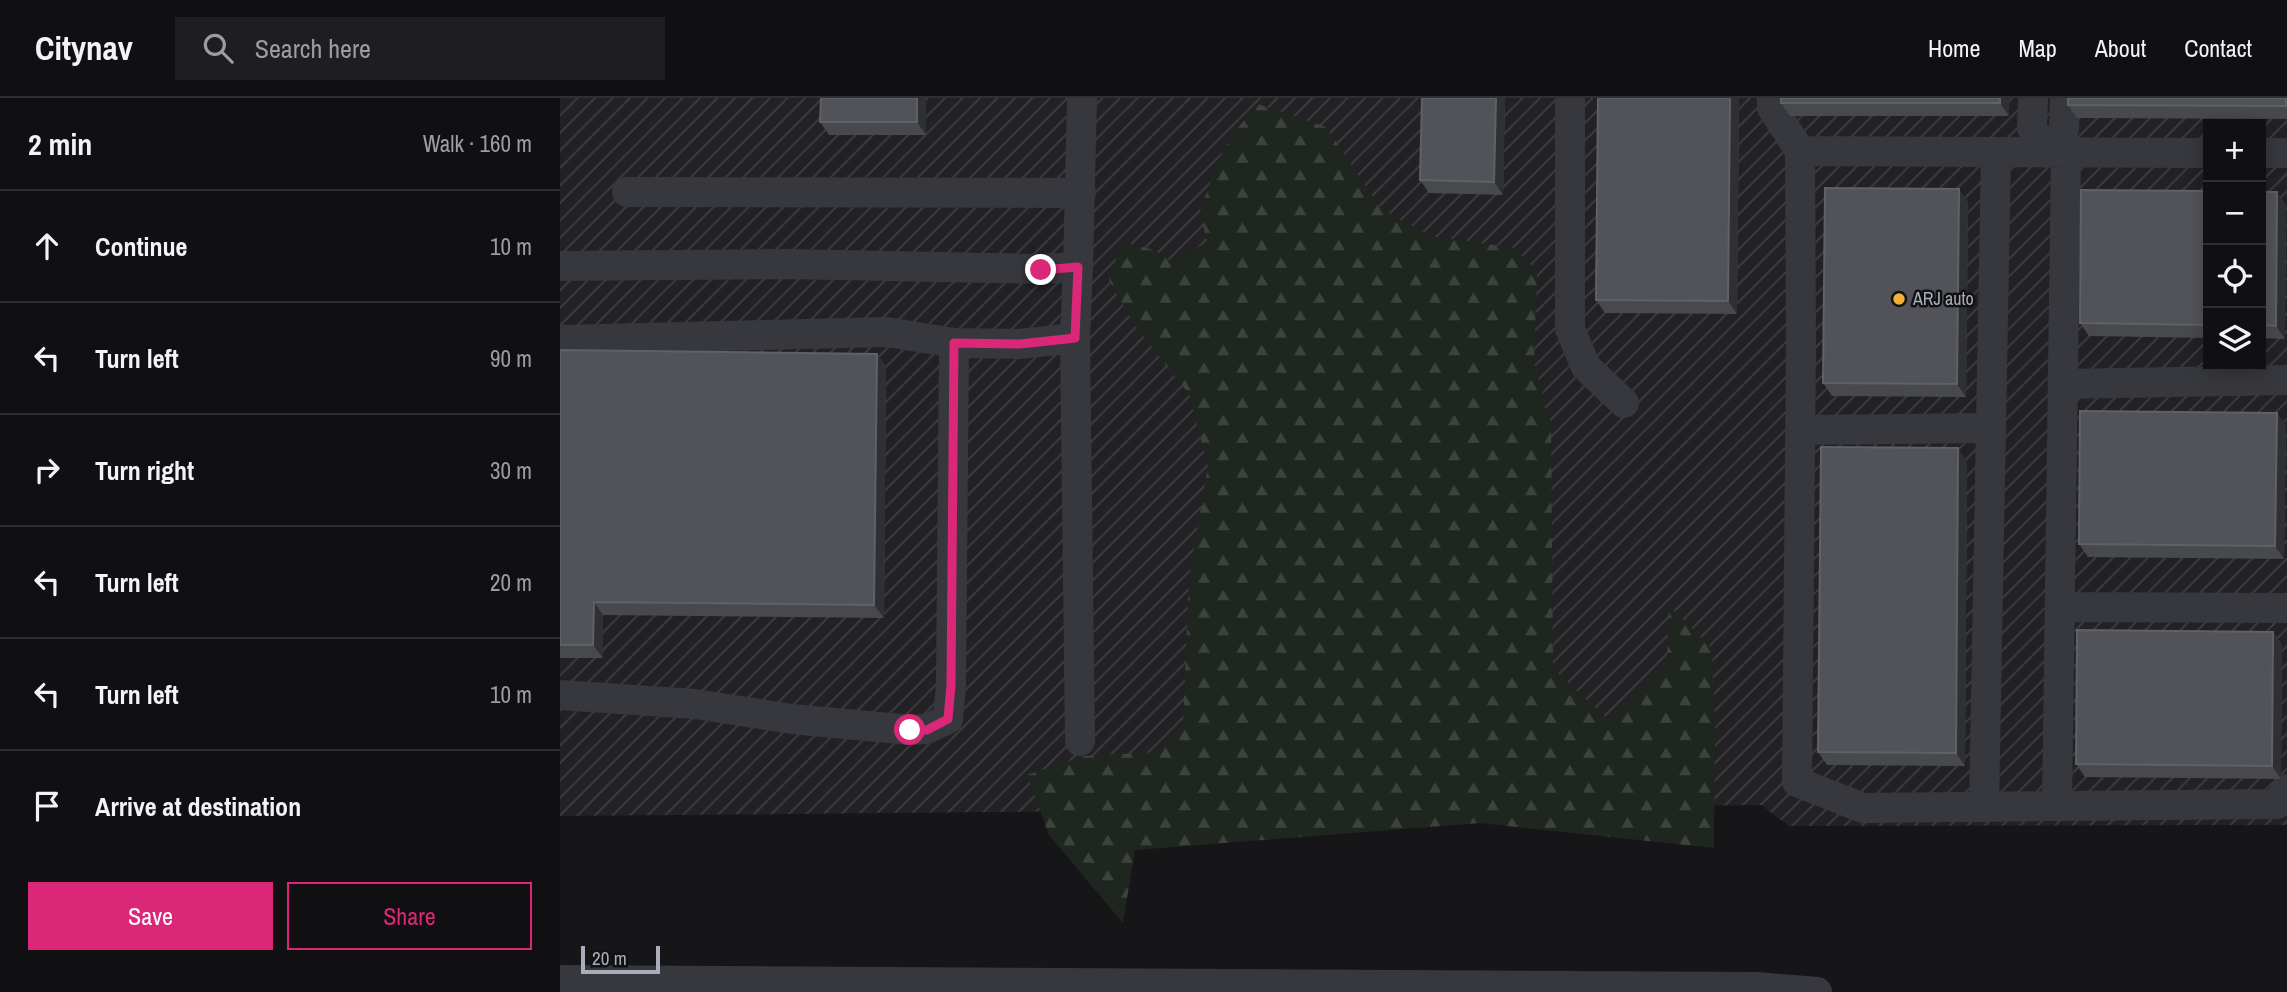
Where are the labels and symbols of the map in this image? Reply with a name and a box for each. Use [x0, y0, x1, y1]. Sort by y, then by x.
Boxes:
route end [1025, 254, 1056, 285]
place label: ARJ auto [1912, 286, 1974, 311]
marker: ARJ auto [1891, 291, 1907, 307]
route start [894, 714, 925, 745]
scale bar [581, 943, 660, 975]

